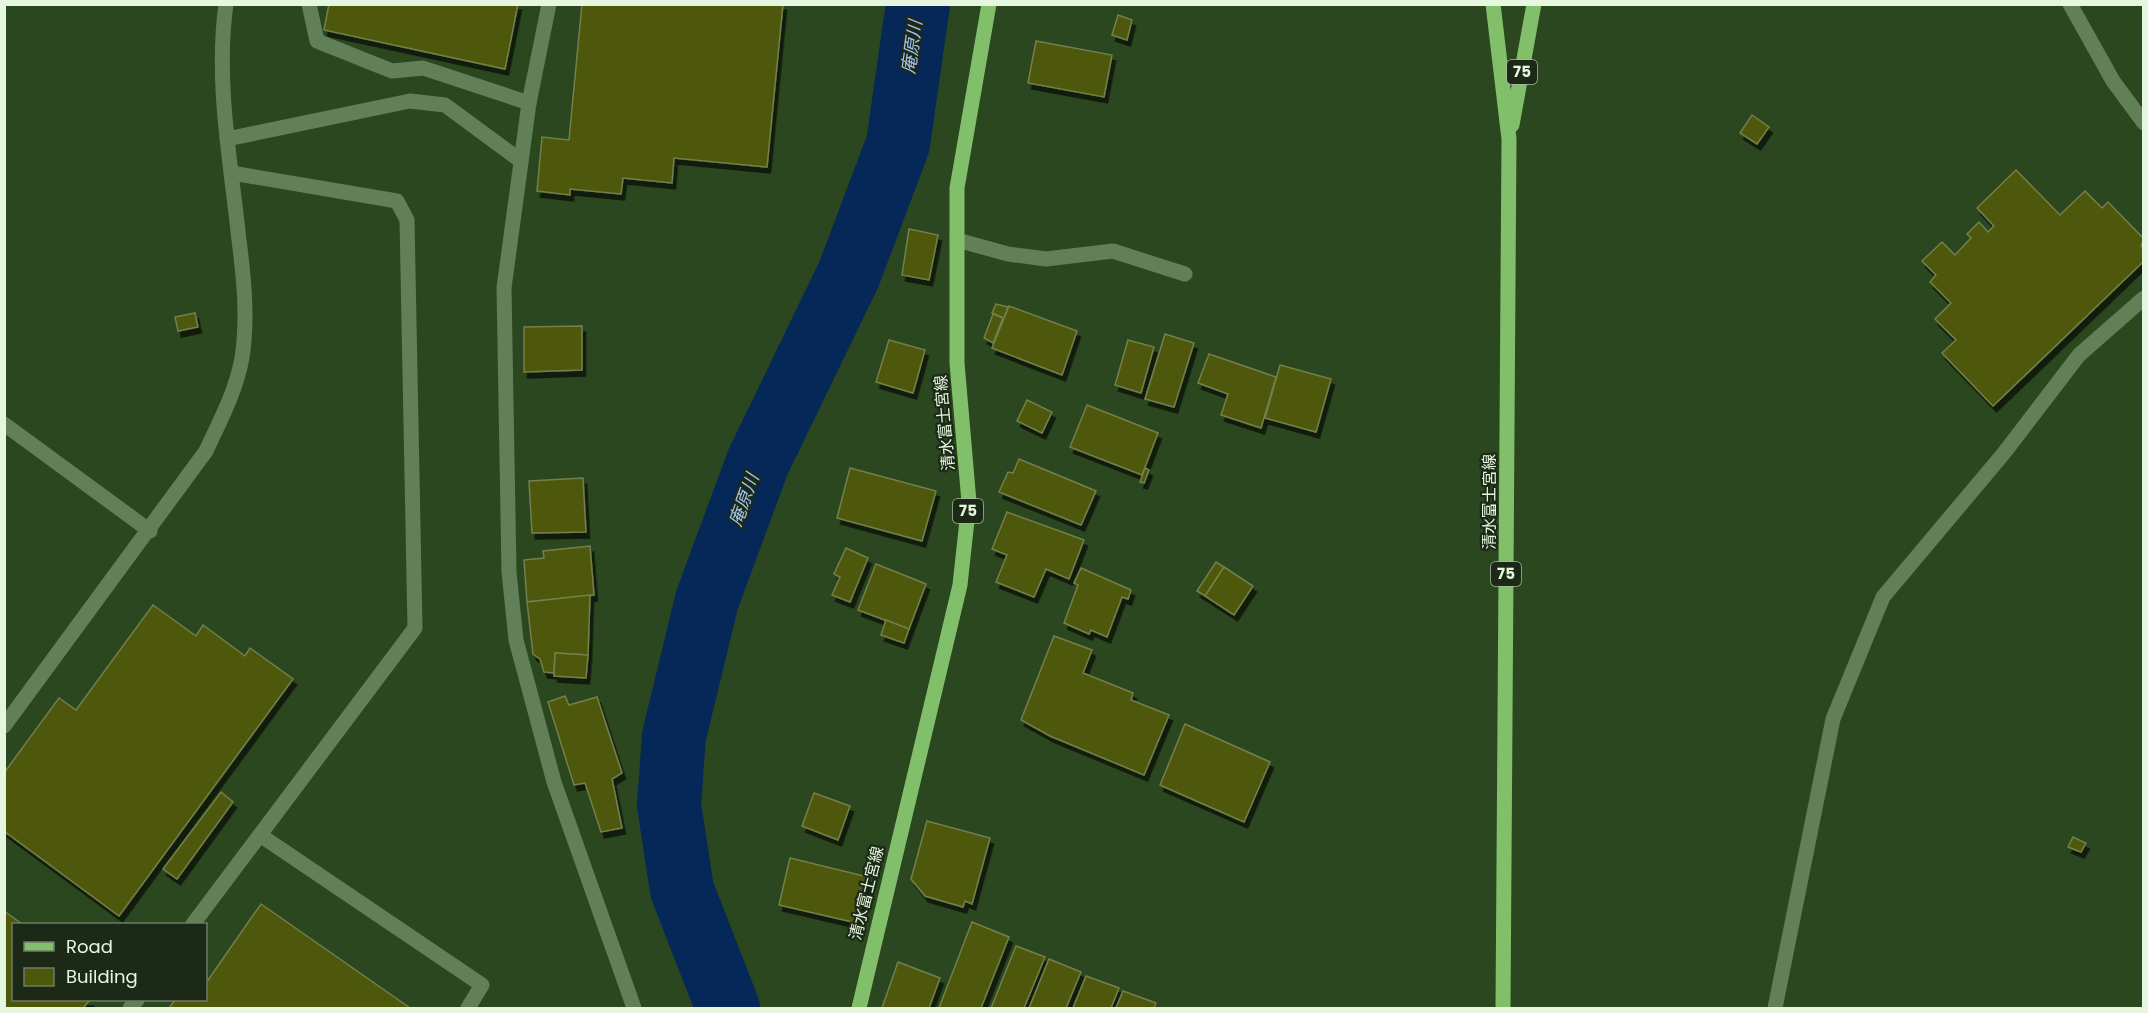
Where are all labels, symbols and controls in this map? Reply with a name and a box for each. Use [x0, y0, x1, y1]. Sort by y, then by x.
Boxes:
water label: 庵原川 [895, 16, 928, 75]
road number: 75 [1507, 60, 1537, 84]
street label: 清水富士宮線 [929, 374, 960, 472]
street label: 清水富士宮線 [1478, 454, 1501, 550]
water label: 庵原川 [723, 468, 765, 529]
road number: 75 [953, 499, 983, 523]
road number: 75 [1491, 562, 1521, 586]
street label: 清水富士宮線 [844, 844, 889, 942]
legend [12, 923, 207, 1001]
text: Road [66, 934, 113, 959]
text: Building [66, 964, 138, 989]

